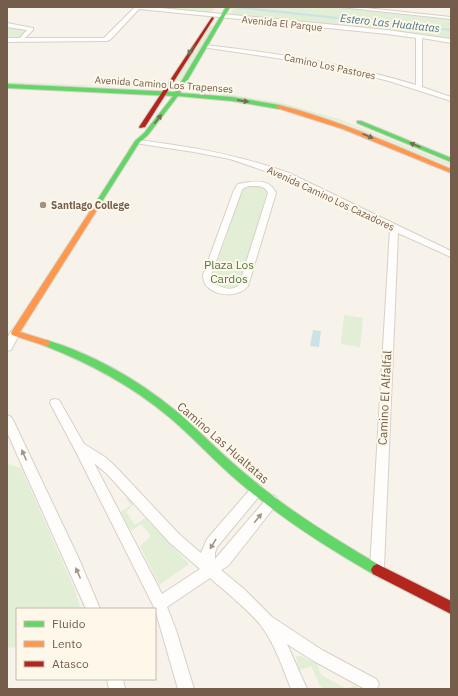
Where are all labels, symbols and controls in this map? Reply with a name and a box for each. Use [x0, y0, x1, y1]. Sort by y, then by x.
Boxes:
water label: Estero Las Hualtatas [339, 11, 441, 35]
street label: Avenida El Parque [241, 13, 323, 34]
one-way arrow [187, 45, 195, 55]
street label: Camino Los Pastores [283, 50, 377, 83]
street label: Avenida Camino Los Trapenses [94, 73, 234, 96]
one-way arrow [237, 98, 249, 104]
one-way arrow [154, 114, 162, 124]
one-way arrow [362, 133, 374, 139]
one-way arrow [409, 142, 420, 148]
street label: Avenida Camino Los Cazadores [265, 163, 397, 234]
place label: Santiago College [51, 199, 130, 212]
marker: Santiago College [38, 200, 48, 210]
park label: Plaza Los Cardos [204, 257, 254, 286]
street label: Camino El Alfalfal [375, 350, 394, 446]
street label: Camino Las Hualtatas [174, 399, 272, 487]
one-way arrow [21, 449, 27, 461]
one-way arrow [254, 513, 263, 524]
one-way arrow [209, 538, 216, 550]
one-way arrow [75, 567, 81, 579]
legend [16, 608, 156, 680]
text: Fluido [52, 616, 86, 631]
text: Lento [52, 636, 82, 651]
text: Atasco [52, 656, 89, 671]

